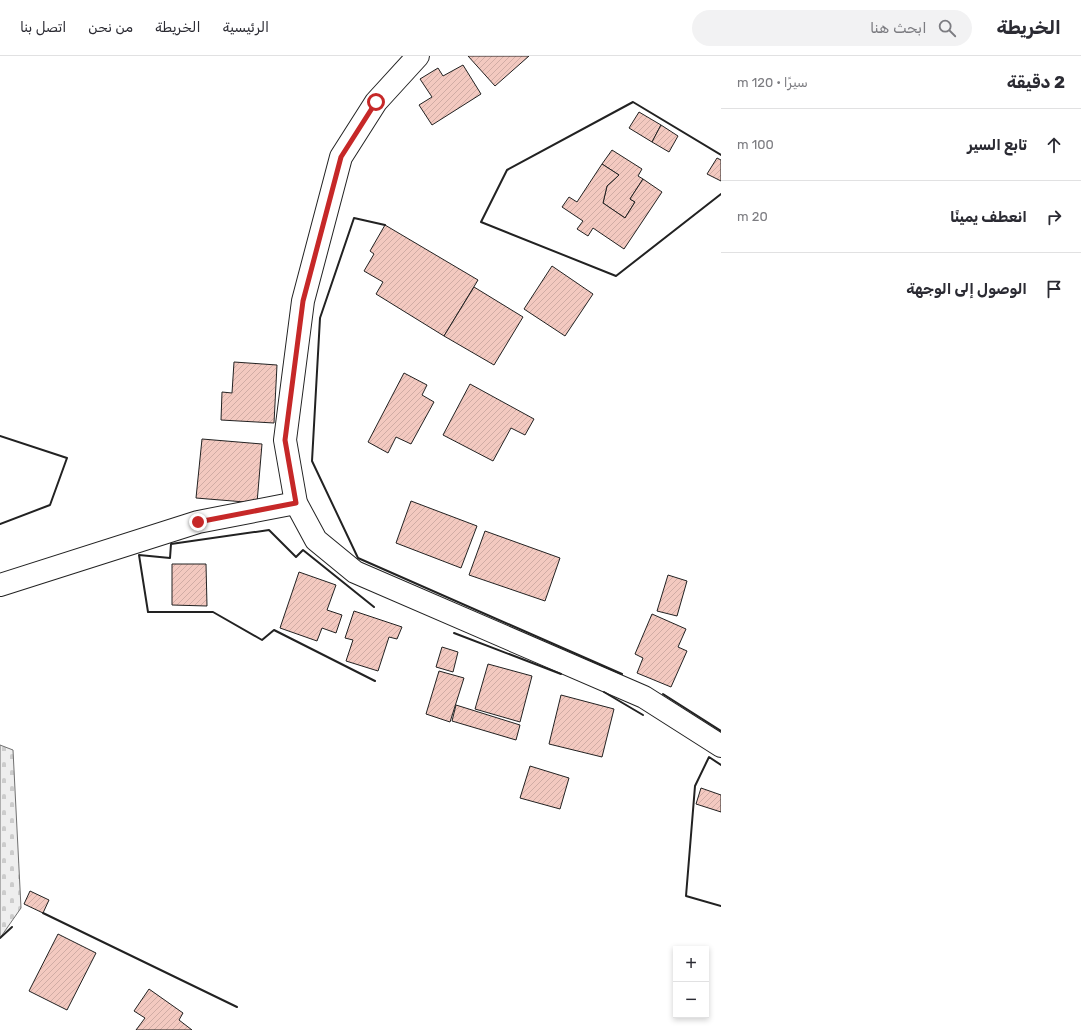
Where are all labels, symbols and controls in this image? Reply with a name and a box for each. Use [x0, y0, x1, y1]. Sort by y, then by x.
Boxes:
search box [692, 10, 972, 46]
text: الخريطة [996, 16, 1061, 39]
icon: search [936, 17, 958, 39]
text: اتصل بنا [20, 19, 66, 36]
text: من نحن [88, 19, 133, 36]
text: الخريطة [155, 19, 200, 36]
text: الرئيسية [222, 19, 269, 36]
text: ابحث هنا [870, 19, 926, 37]
text: 2 دقيقة [1007, 72, 1065, 92]
text: سيرًا · 120 m [737, 75, 808, 90]
route start [367, 93, 385, 111]
icon: ahead [1043, 134, 1065, 156]
text: تابع السير [967, 136, 1027, 154]
text: 100 m [737, 137, 774, 152]
icon: right [1043, 206, 1065, 228]
text: انعطف يمينًا [950, 208, 1027, 226]
text: 20 m [737, 209, 768, 224]
icon: arrive [1043, 278, 1065, 300]
text: الوصول إلى الوجهة [906, 280, 1027, 298]
route end [189, 513, 207, 531]
map controls [673, 946, 709, 1018]
button: + [673, 946, 709, 982]
button: − [673, 982, 709, 1018]

